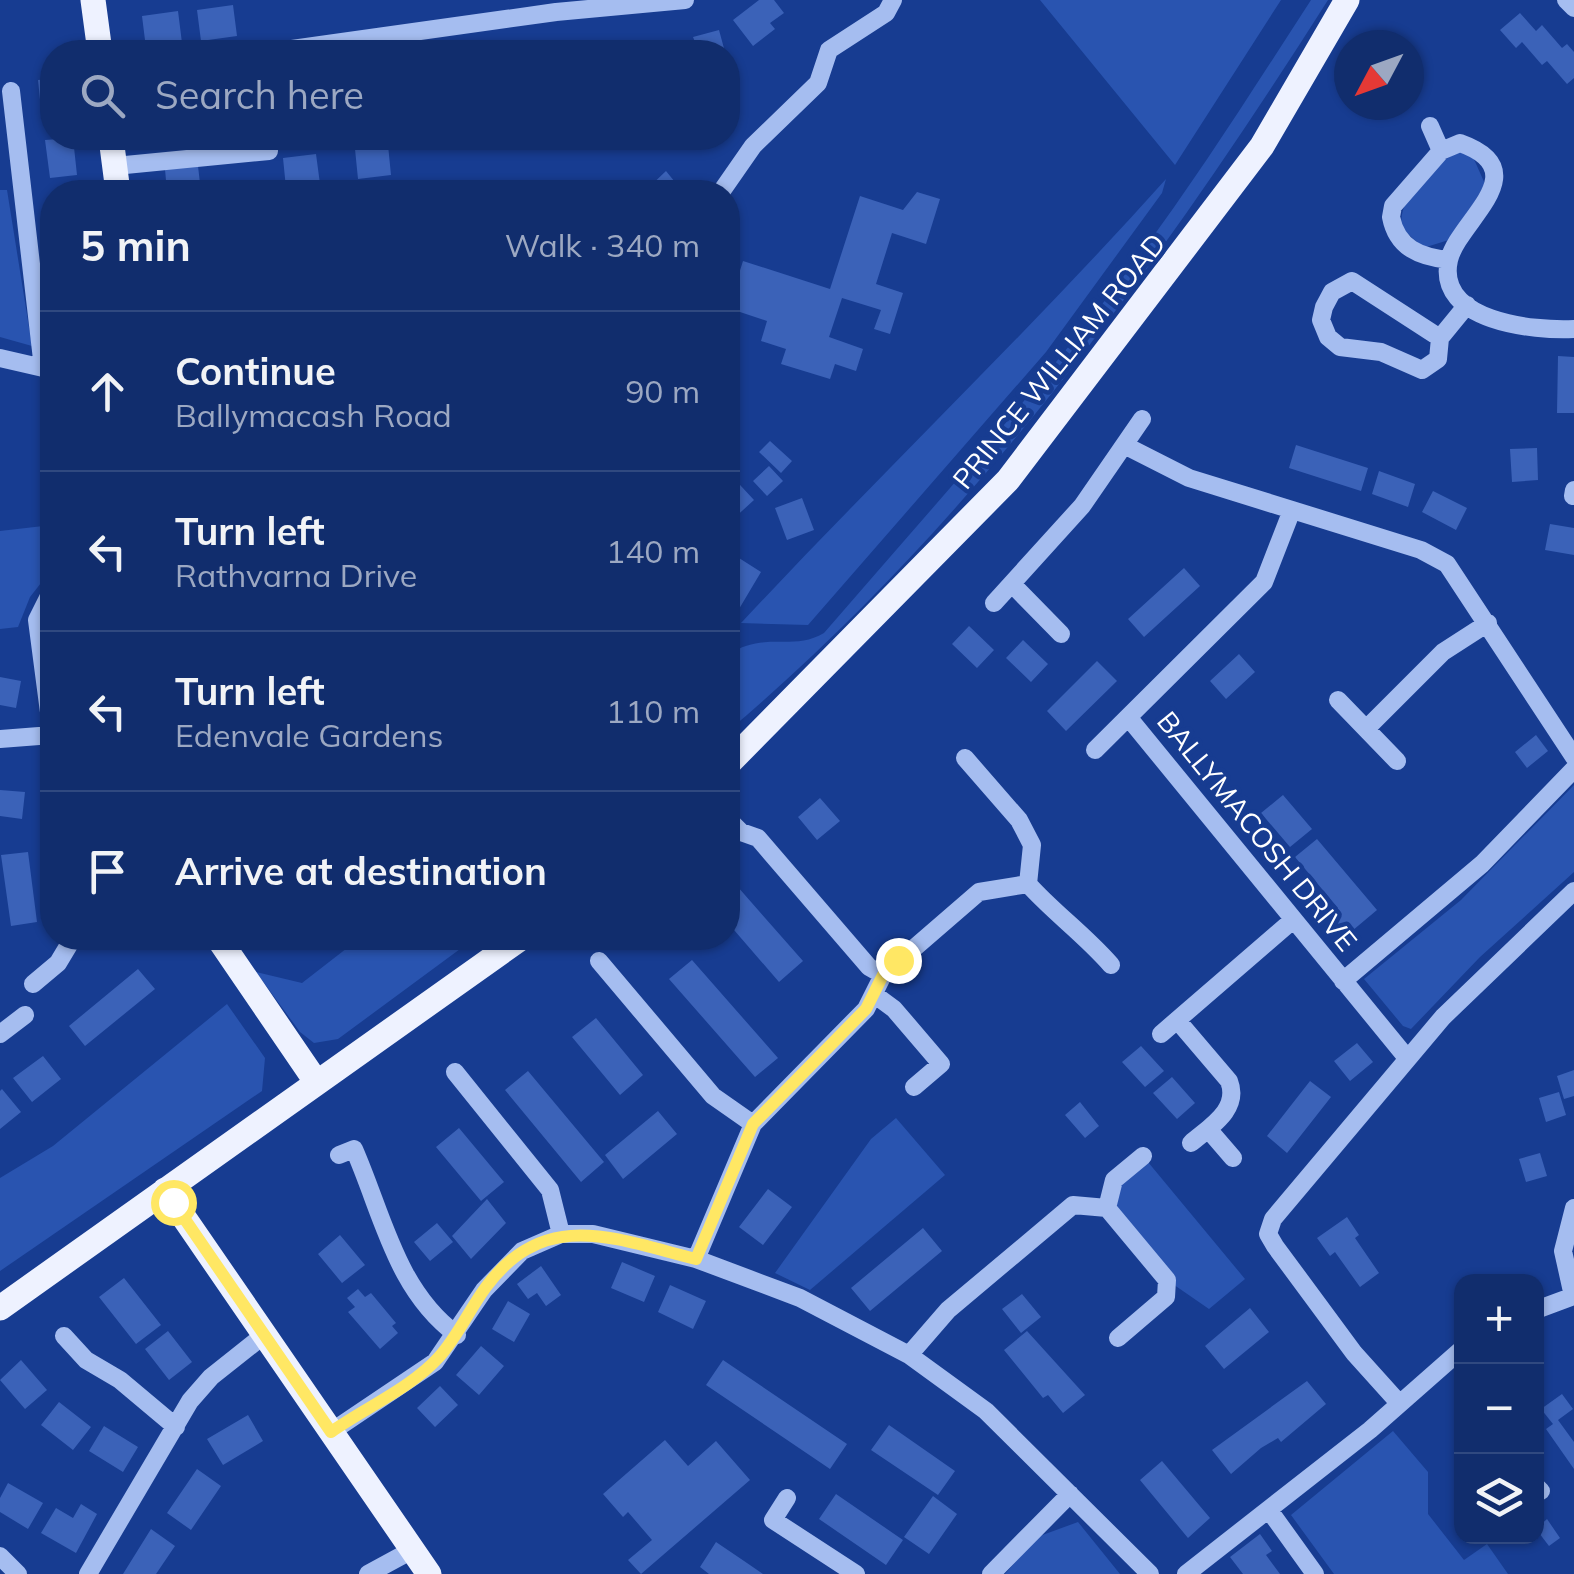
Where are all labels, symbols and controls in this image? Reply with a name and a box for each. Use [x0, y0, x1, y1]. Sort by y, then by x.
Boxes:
north arrow [1334, 30, 1424, 120]
search box [40, 40, 740, 150]
icon: search [75, 68, 130, 123]
text: Search here [155, 71, 364, 119]
text: 5 min [80, 219, 191, 272]
text: Walk · 340 m [505, 225, 700, 265]
street label: PRINCE WILLIAM ROAD [945, 226, 1173, 496]
text: Continue [175, 347, 336, 395]
icon: ahead [80, 364, 135, 419]
text: 90 m [625, 371, 700, 411]
text: Ballymacash Road [175, 395, 452, 435]
text: Turn left [175, 507, 325, 555]
icon: left [80, 524, 135, 579]
text: 140 m [606, 531, 700, 571]
text: Rathvarna Drive [175, 555, 417, 595]
text: Turn left [175, 667, 325, 715]
icon: left [80, 684, 135, 739]
text: 110 m [606, 691, 700, 731]
street label: BALLYMACOSH DRIVE [1150, 704, 1365, 958]
text: Edenvale Gardens [175, 715, 443, 755]
icon: arrive [80, 844, 135, 899]
text: Arrive at destination [175, 847, 547, 895]
route end [876, 938, 922, 984]
route start [151, 1180, 197, 1226]
map controls [1454, 1274, 1544, 1544]
button: + [1454, 1274, 1544, 1364]
button: − [1454, 1364, 1544, 1454]
button: layers [1454, 1454, 1544, 1544]

